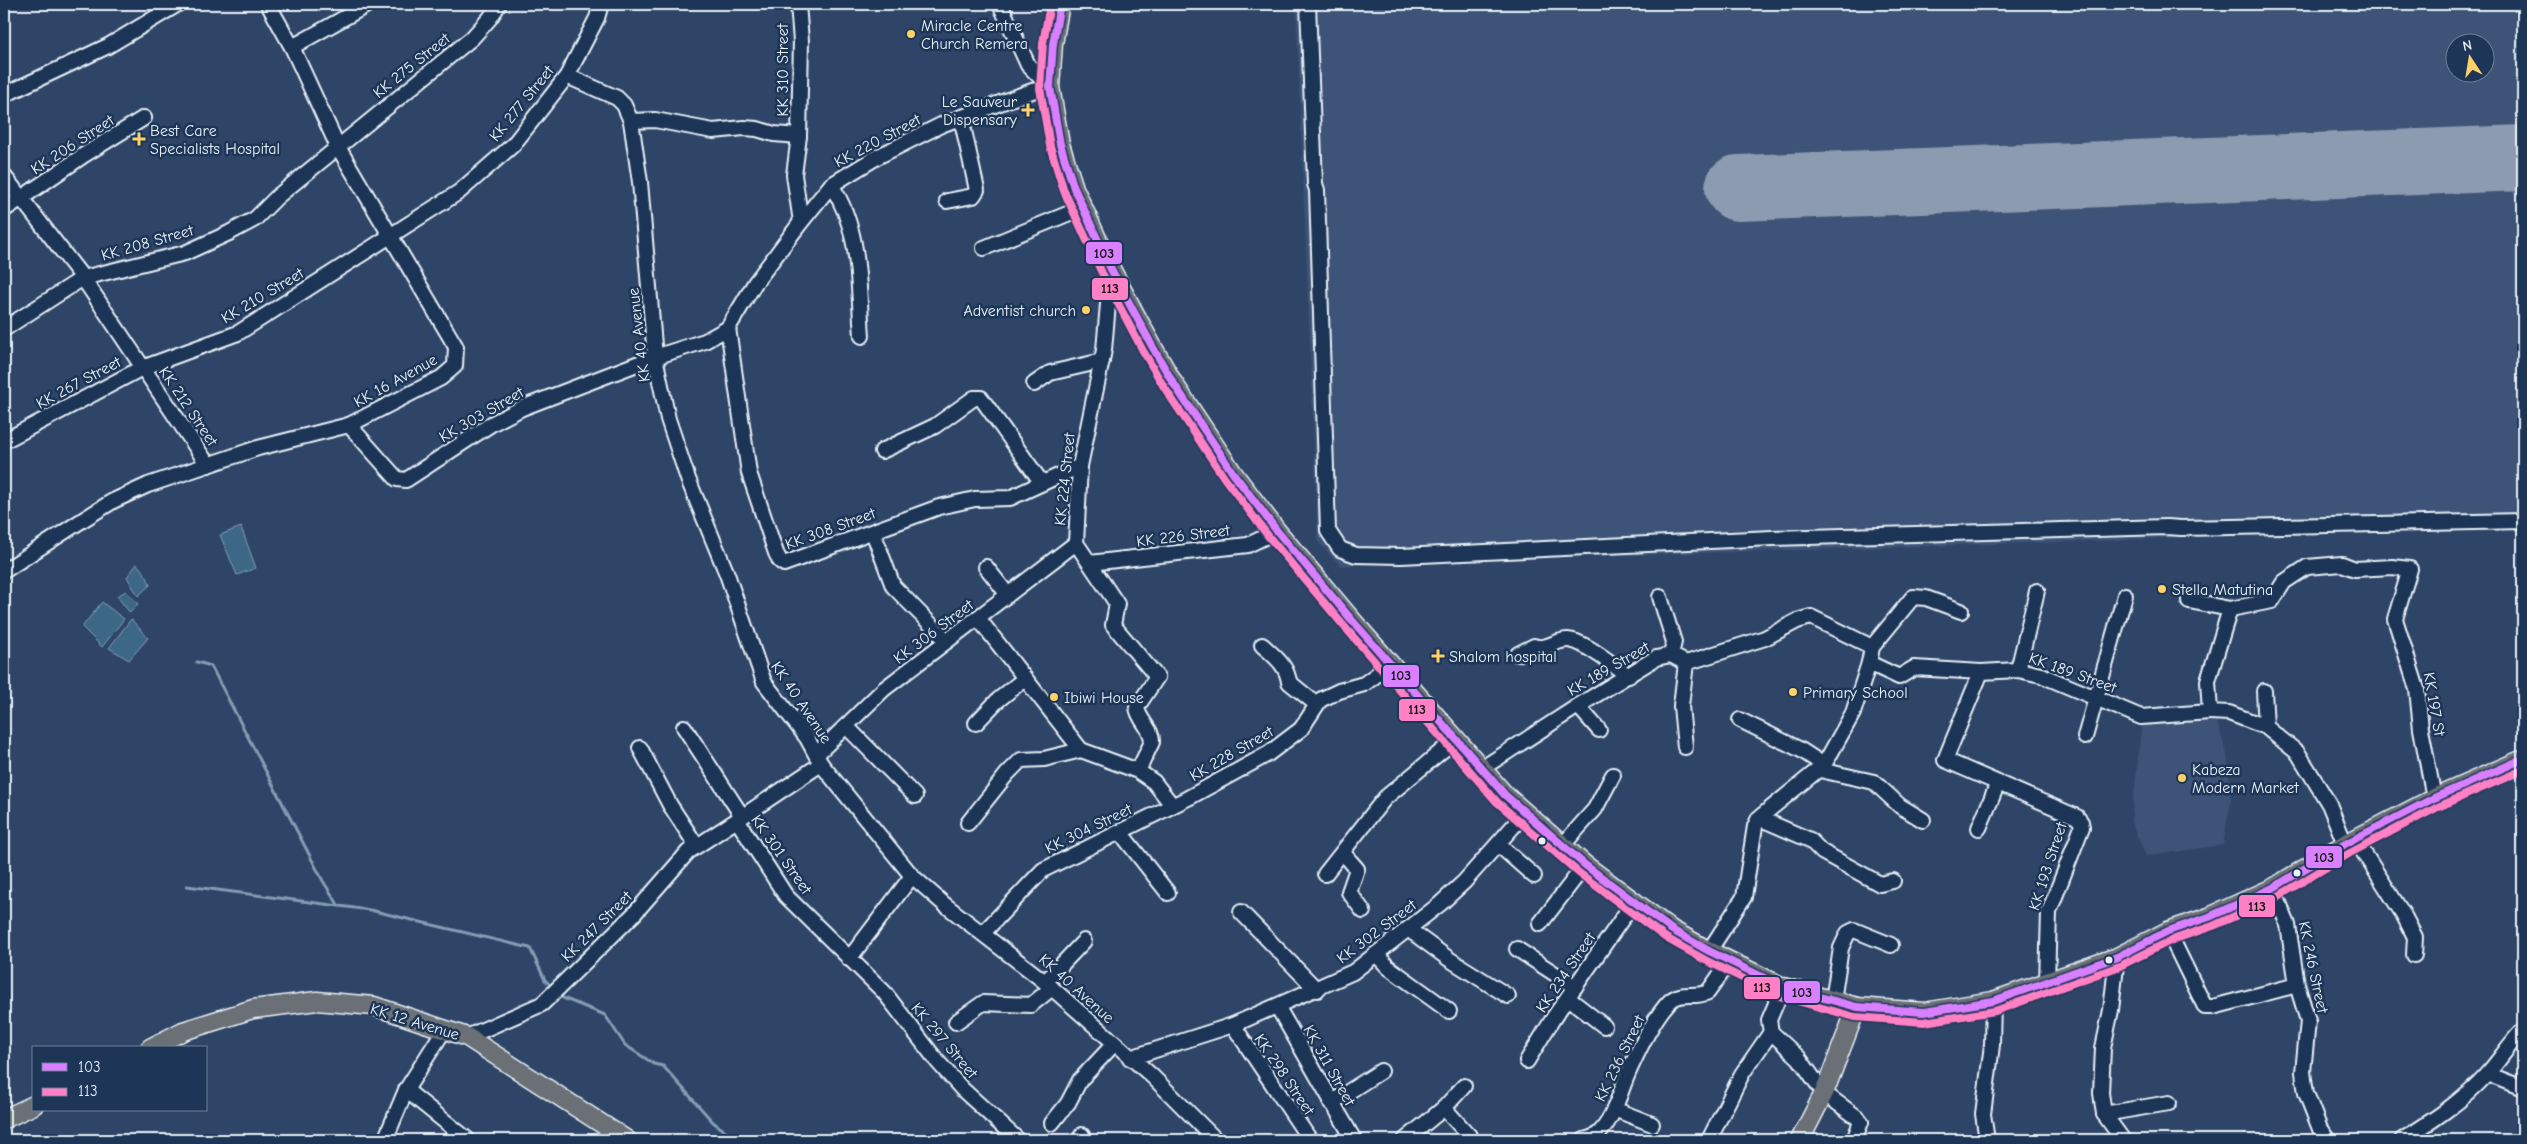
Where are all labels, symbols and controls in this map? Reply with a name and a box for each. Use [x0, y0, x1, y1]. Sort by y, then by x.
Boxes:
place label: Miracle Centre Church Remera [921, 17, 1028, 53]
street label: KK 310 Street [774, 23, 792, 116]
marker: Miracle Centre Church Remera [905, 28, 917, 40]
street label: KK 275 Street [370, 29, 454, 102]
north arrow [2444, 32, 2494, 82]
text: N [2461, 37, 2474, 55]
street label: KK 277 Street [486, 62, 558, 145]
place label: Le Sauveur Dispensary [942, 93, 1018, 129]
marker: Le Sauveur Dispensary [1021, 103, 1035, 117]
street label: KK 220 Street [831, 110, 924, 171]
street label: KK 206 Street [28, 111, 118, 178]
place label: Best Care Specialists Hospital [150, 122, 280, 158]
marker: Best Care Specialists Hospital [132, 132, 146, 146]
street label: KK 208 Street [99, 221, 196, 265]
line badge: 103 [1085, 241, 1123, 265]
text: 103 [1094, 245, 1114, 262]
street label: KK 210 Street [218, 264, 307, 328]
line badge: 113 [1091, 277, 1129, 301]
text: 113 [1101, 280, 1119, 297]
street label: KK 40 Avenue [624, 287, 654, 383]
place label: Adventist church [964, 302, 1076, 320]
marker: Adventist church [1080, 304, 1092, 316]
street label: KK 16 Avenue [351, 351, 440, 411]
street label: KK 267 Street [33, 353, 124, 413]
street label: KK 212 Street [155, 363, 222, 450]
street label: KK 303 Street [436, 383, 527, 446]
street label: KK 224 Street [1051, 431, 1079, 526]
street label: KK 308 Street [783, 504, 878, 554]
street label: KK 226 Street [1135, 521, 1231, 551]
place label: Stella Matutina [2172, 581, 2273, 599]
marker: Stella Matutina [2156, 583, 2168, 595]
street label: KK 306 Street [890, 596, 977, 668]
street label: KK 189 Street [1564, 638, 1653, 700]
place label: Shalom hospital [1449, 648, 1557, 666]
marker: Shalom hospital [1431, 649, 1445, 663]
street label: KK 189 Street [2026, 649, 2119, 697]
street label: KK 40 Avenue [767, 658, 835, 747]
line badge: 103 [1382, 664, 1420, 688]
text: 103 [1391, 667, 1411, 684]
street label: KK 197 St [2420, 671, 2449, 738]
place label: Primary School [1803, 684, 1908, 702]
marker: Primary School [1787, 686, 1799, 698]
place label: Ibiwi House [1064, 689, 1144, 707]
marker: Ibiwi House [1048, 691, 1060, 703]
line badge: 113 [1398, 698, 1436, 722]
text: 113 [1408, 701, 1426, 718]
street label: KK 228 Street [1186, 722, 1277, 785]
place label: Kabeza Modern Market [2192, 761, 2299, 797]
marker: Kabeza Modern Market [2176, 772, 2188, 784]
street label: KK 304 Street [1042, 800, 1135, 858]
street label: KK 301 Street [747, 811, 815, 898]
street label: KK 193 Street [2025, 820, 2071, 913]
unlabelled marker [1537, 836, 1547, 846]
line badge: 103 [2305, 845, 2343, 869]
text: 103 [2314, 849, 2334, 866]
unlabelled marker [2292, 868, 2302, 878]
street label: KK 247 Street [558, 887, 636, 966]
line badge: 113 [2238, 894, 2276, 918]
street label: KK 302 Street [1333, 896, 1420, 968]
text: 113 [2248, 898, 2266, 915]
street label: KK 246 Street [2295, 920, 2332, 1015]
street label: KK 234 Street [1532, 929, 1599, 1016]
street label: KK 40 Avenue [1035, 950, 1118, 1027]
unlabelled marker [2104, 955, 2114, 965]
line badge: 113 [1743, 976, 1781, 1000]
text: 113 [1753, 979, 1771, 996]
line badge: 103 [1783, 980, 1821, 1004]
text: 103 [1792, 984, 1812, 1001]
street label: KK 297 Street [907, 999, 981, 1082]
street label: KK 12 Avenue [368, 1000, 461, 1044]
street label: KK 236 Street [1591, 1012, 1649, 1105]
street label: KK 311 Street [1300, 1022, 1359, 1109]
street label: KK 298 Street [1250, 1031, 1318, 1119]
legend [32, 1046, 208, 1112]
text: 103 [78, 1058, 101, 1076]
text: 113 [78, 1082, 97, 1100]

